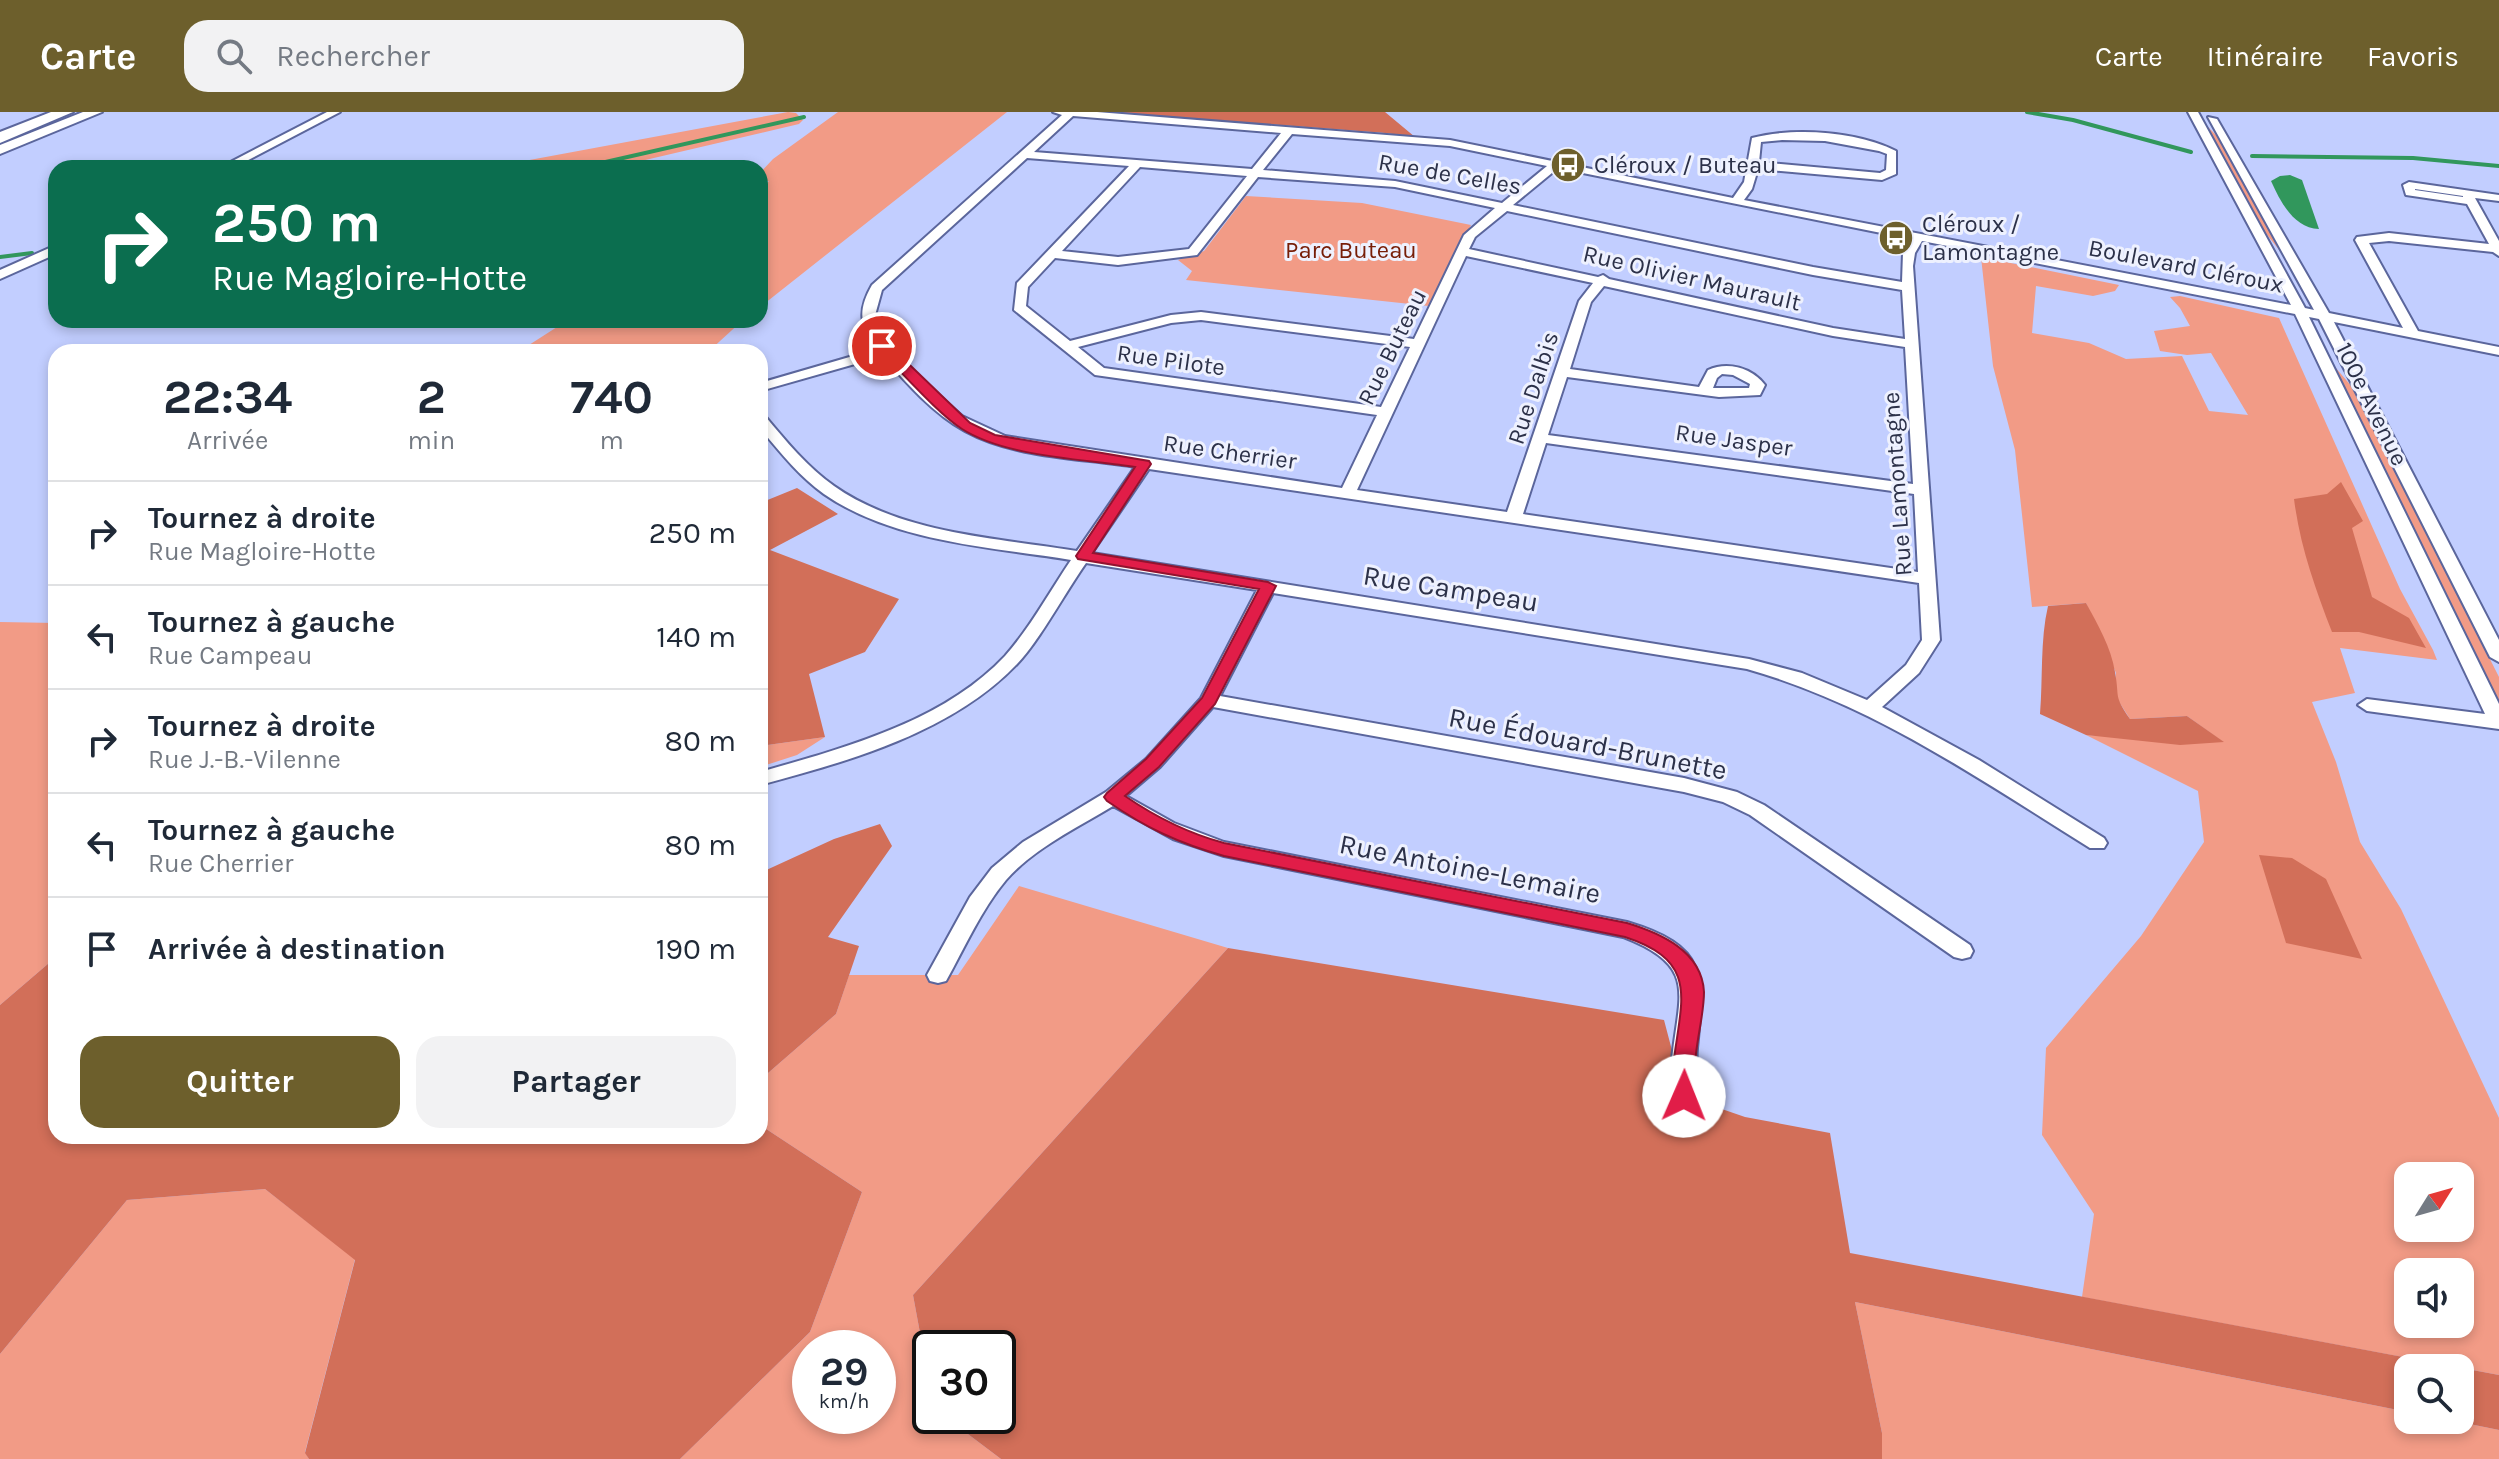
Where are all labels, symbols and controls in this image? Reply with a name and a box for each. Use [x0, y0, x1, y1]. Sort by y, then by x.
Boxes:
search box [184, 20, 744, 92]
text: Carte [40, 34, 136, 79]
icon: search [212, 34, 256, 78]
text: Rechercher [276, 38, 430, 74]
text: Carte [2095, 40, 2163, 73]
text: Itinéraire [2207, 40, 2323, 73]
text: Favoris [2367, 40, 2459, 73]
bus stop icon: Cléroux / Buteau [1549, 146, 1587, 184]
street label: Rue de Celles [1376, 148, 1524, 200]
place label: Cléroux / Buteau [1594, 151, 1777, 179]
text: 250 m [212, 190, 381, 255]
icon: right [80, 192, 184, 296]
place label: Cléroux / Lamontagne [1922, 210, 2059, 266]
bus stop icon: Cléroux / Lamontagne [1877, 219, 1915, 257]
street label: Boulevard Cléroux [2086, 233, 2286, 299]
park label: Parc Buteau [1285, 236, 1417, 264]
street label: Rue Olivier Maurault [1580, 239, 1804, 317]
text: Rue Magloire-Hotte [212, 257, 527, 299]
street label: Rue Buteau [1352, 284, 1432, 410]
pin [848, 312, 916, 380]
icon: arrive [860, 324, 904, 368]
street label: Rue Dalbis [1502, 328, 1564, 448]
street label: 100e Avenue [2330, 338, 2414, 470]
street label: Rue Pilote [1115, 339, 1227, 381]
text: 22:34 [163, 369, 292, 425]
text: 2 [417, 369, 446, 425]
text: 740 [570, 369, 653, 425]
street label: Rue Lamontagne [1877, 391, 1917, 577]
street label: Rue Jasper [1674, 418, 1795, 462]
text: Arrivée [187, 425, 268, 456]
text: min [407, 425, 455, 456]
text: m [599, 425, 624, 456]
street label: Rue Cherrier [1162, 429, 1299, 475]
text: Tournez à droite [148, 500, 376, 536]
icon: right [80, 511, 124, 555]
text: 250 m [649, 515, 736, 551]
text: Rue Magloire-Hotte [148, 536, 376, 567]
street label: Rue Campeau [1361, 558, 1541, 619]
text: Tournez à gauche [148, 604, 395, 640]
icon: left [80, 615, 124, 659]
text: 140 m [656, 619, 736, 655]
text: Rue Campeau [148, 640, 312, 671]
street label: Rue Édouard-Brunette [1446, 699, 1730, 787]
text: Tournez à droite [148, 708, 376, 744]
icon: right [80, 719, 124, 763]
text: 80 m [665, 723, 736, 759]
text: Rue J.-B.-Vilenne [148, 744, 341, 775]
text: Tournez à gauche [148, 812, 395, 848]
icon: left [80, 823, 124, 867]
text: 80 m [665, 827, 736, 863]
street label: Rue Antoine-Lemaire [1337, 827, 1603, 910]
text: Rue Cherrier [148, 848, 293, 879]
icon: arrive [80, 927, 124, 971]
text: Arrivée à destination [148, 931, 446, 967]
text: 190 m [656, 931, 736, 967]
button: Quitter [80, 1036, 400, 1128]
button: Partager [416, 1036, 736, 1128]
position arrow [1642, 1054, 1726, 1138]
north arrow [2394, 1162, 2474, 1242]
map controls [2394, 1162, 2474, 1434]
button: sound [2394, 1258, 2474, 1338]
speed limit sign: 30 [912, 1330, 1016, 1434]
text: 29 [820, 1348, 868, 1395]
button: search [2394, 1354, 2474, 1434]
text: km/h [819, 1390, 869, 1413]

